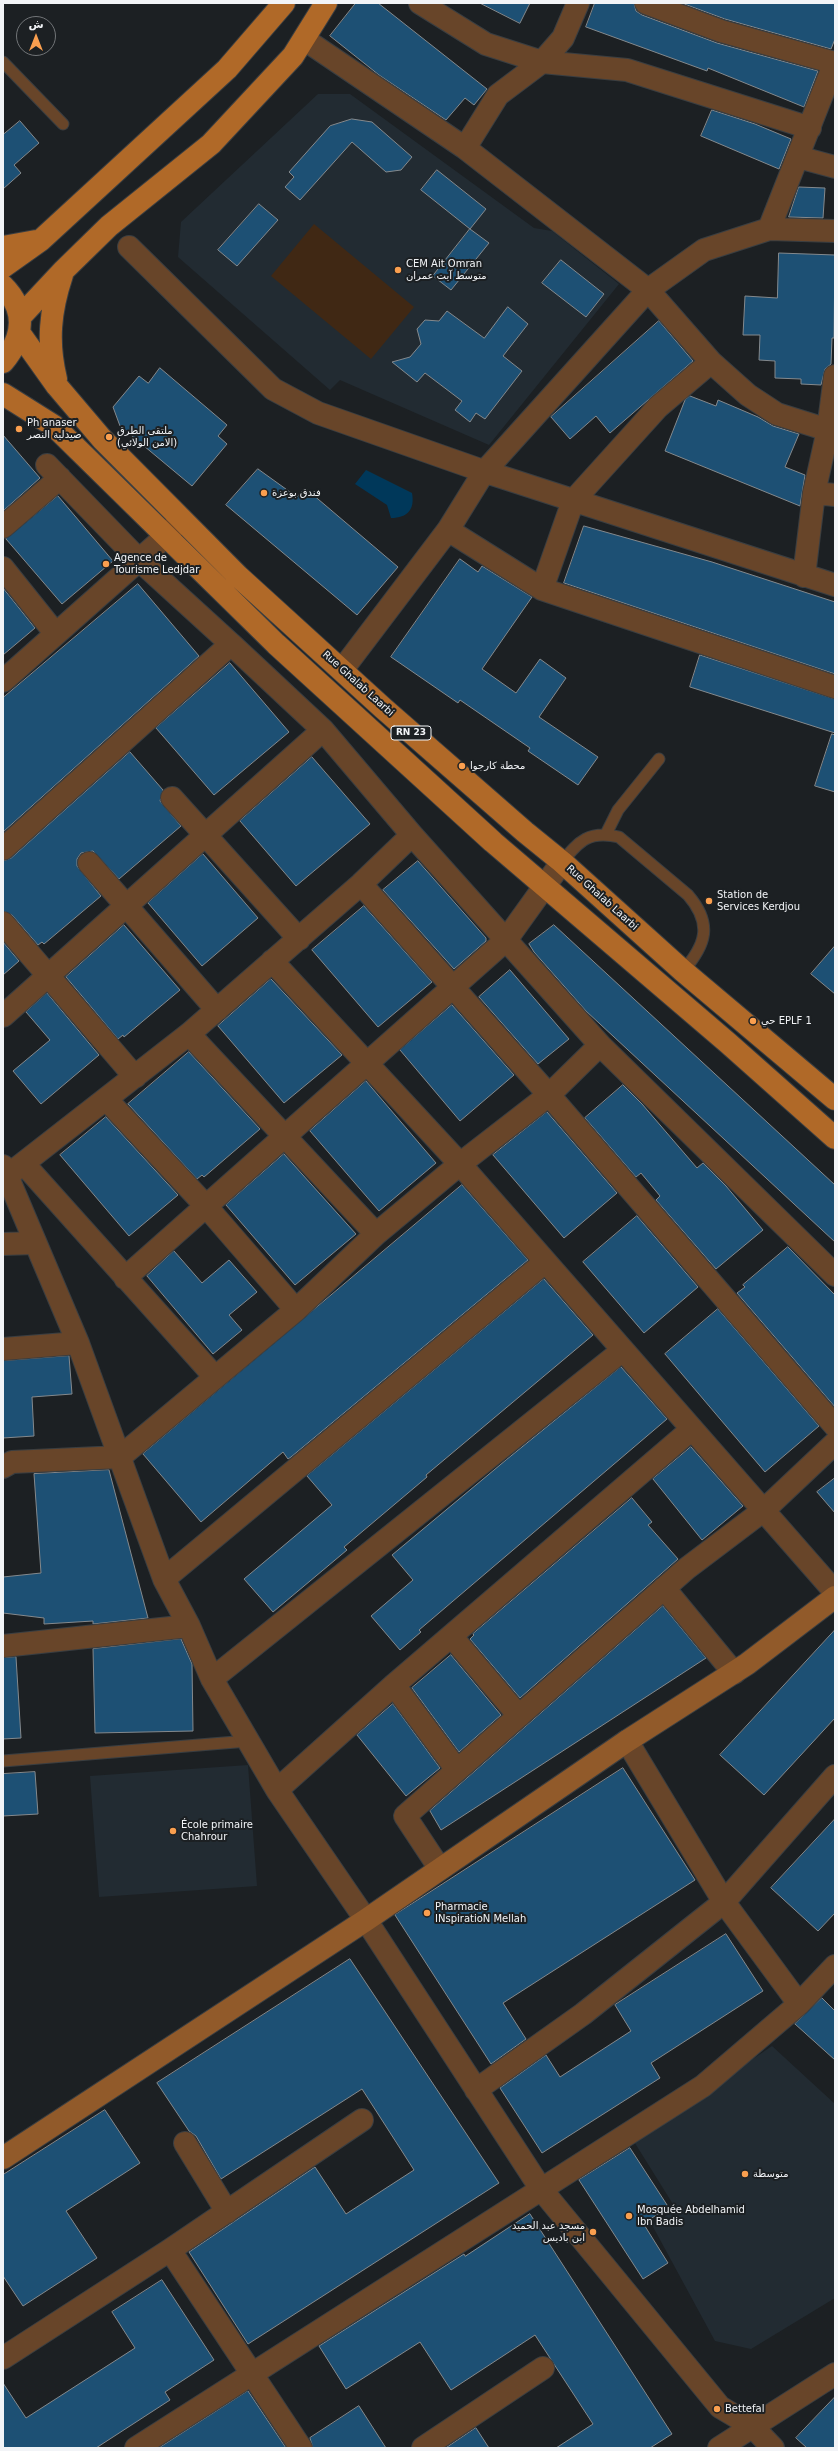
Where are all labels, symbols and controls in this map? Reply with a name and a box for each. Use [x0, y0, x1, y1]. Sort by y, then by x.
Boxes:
north arrow [16, 16, 56, 56]
text: ش [28, 18, 44, 31]
place label: CEM Ait Omran متوسط آيت عمران [406, 258, 487, 282]
marker: CEM Ait Omran متوسط آيت عمران [393, 265, 403, 275]
place label: Ph anaser صيدلية النصر [27, 417, 81, 440]
marker: Ph anaser صيدلية النصر [14, 424, 24, 434]
place label: ملتقى الطرق (الامن الولائي) [117, 425, 177, 448]
marker: ملتقى الطرق (الامن الولائي) [104, 432, 114, 442]
place label: فندق بوعزة [272, 487, 321, 499]
marker: فندق بوعزة [259, 488, 269, 498]
place label: Agence de Tourisme Ledjdar [114, 552, 199, 576]
marker: Agence de Tourisme Ledjdar [101, 559, 111, 569]
street label: Rue Ghalab Laarbi [320, 649, 396, 719]
road number: RN 23 [391, 726, 431, 740]
place label: محطة كارجوا [470, 760, 525, 772]
marker: محطة كارجوا [457, 761, 467, 771]
street label: Rue Ghalab Laarbi [564, 863, 640, 933]
place label: Station de Services Kerdjou [717, 889, 800, 912]
marker: Station de Services Kerdjou [704, 896, 714, 906]
place label: حي EPLF 1 [761, 1015, 812, 1027]
marker: حي EPLF 1 [748, 1016, 758, 1026]
place label: École primaire Chahrour [181, 1819, 253, 1842]
marker: École primaire Chahrour [168, 1826, 178, 1836]
place label: Pharmacie INspiratioN Mellah [435, 1901, 526, 1924]
marker: Pharmacie INspiratioN Mellah [422, 1908, 432, 1918]
place label: متوسطة [753, 2168, 788, 2180]
marker: متوسطة [740, 2169, 750, 2179]
place label: Mosquée Abdelhamid Ibn Badis [637, 2204, 745, 2228]
marker: Mosquée Abdelhamid Ibn Badis [624, 2211, 634, 2221]
place label: مسجد عبد الحميد ابن باديس [512, 2220, 585, 2244]
marker: مسجد عبد الحميد ابن باديس [588, 2227, 598, 2237]
place label: Bettefal [725, 2403, 764, 2415]
marker: Bettefal [712, 2404, 722, 2414]

